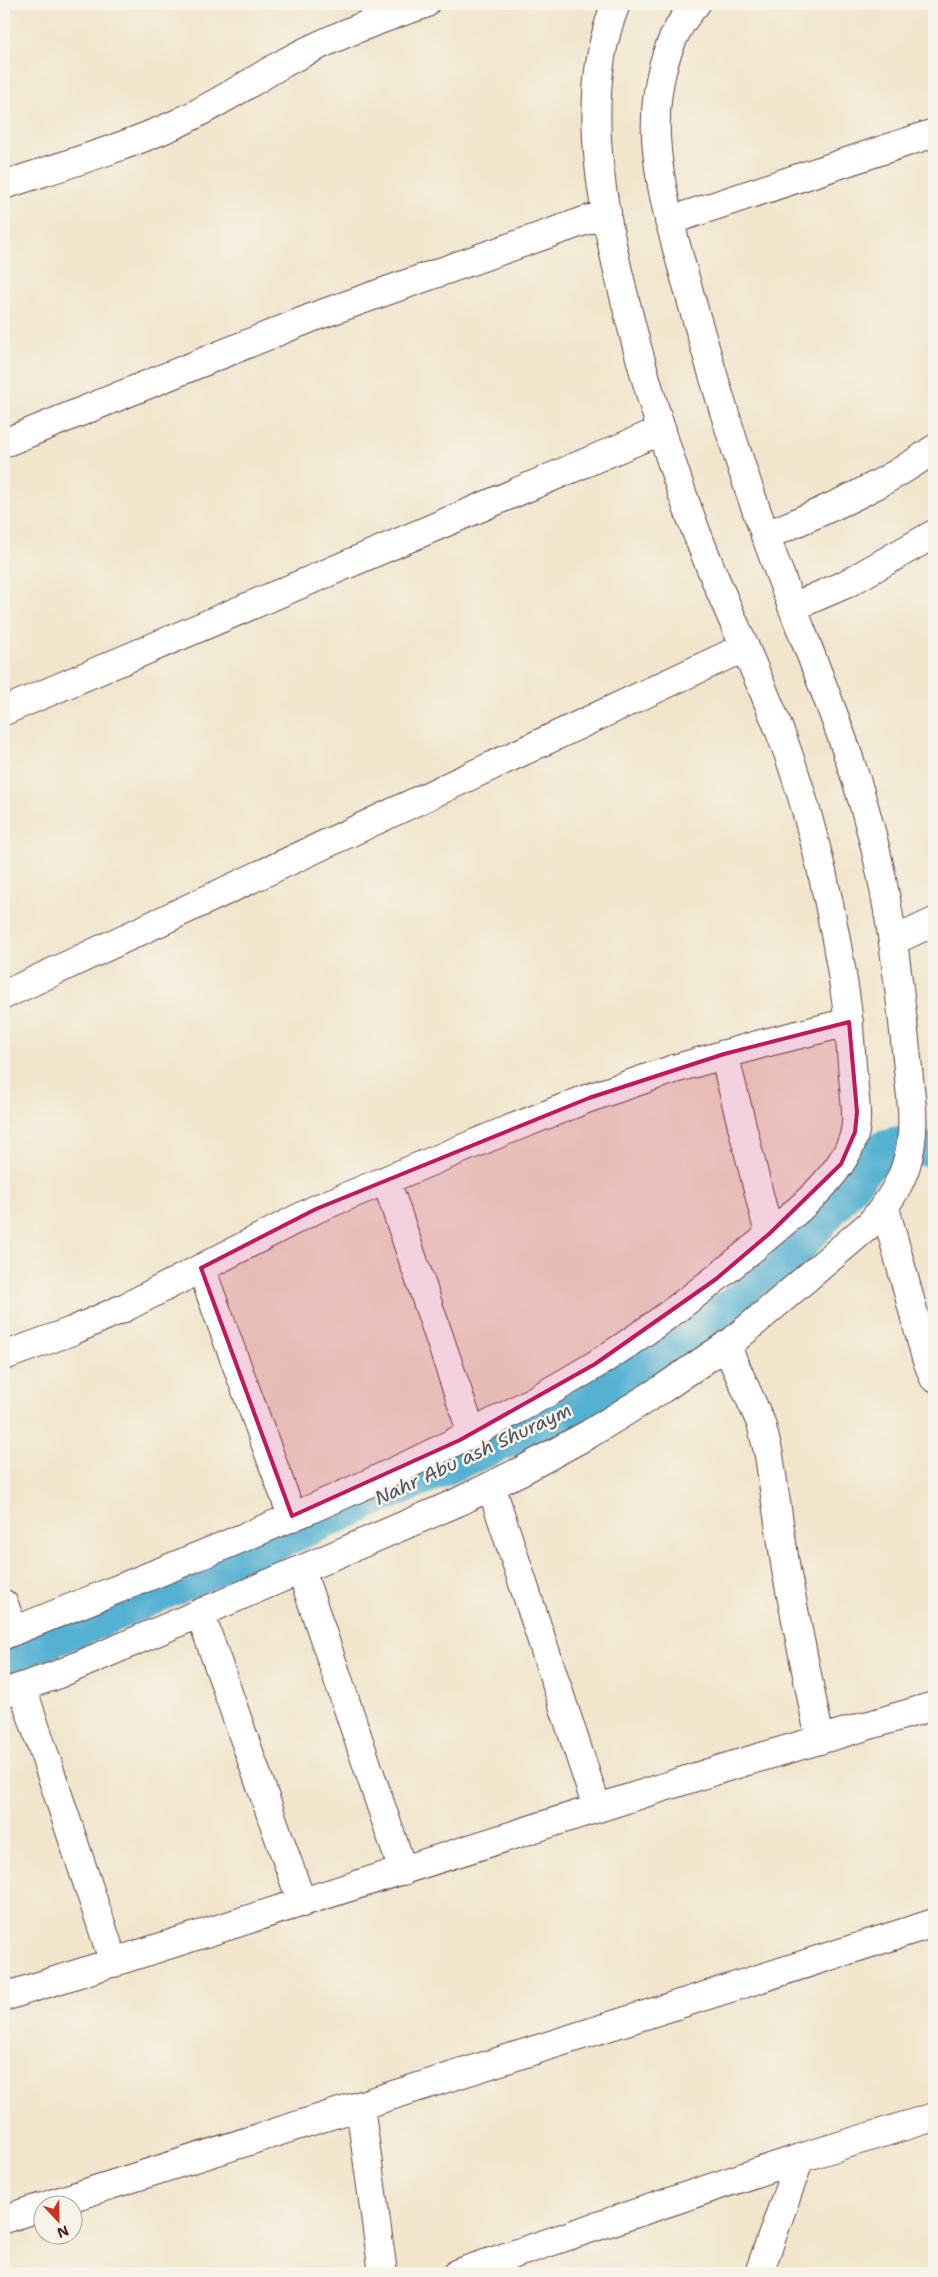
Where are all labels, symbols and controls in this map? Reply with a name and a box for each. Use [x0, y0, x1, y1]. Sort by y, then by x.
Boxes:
water label: Nahr Abu ash Shuraym [370, 1397, 576, 1511]
north arrow [32, 2194, 82, 2244]
text: N [54, 2222, 71, 2242]

